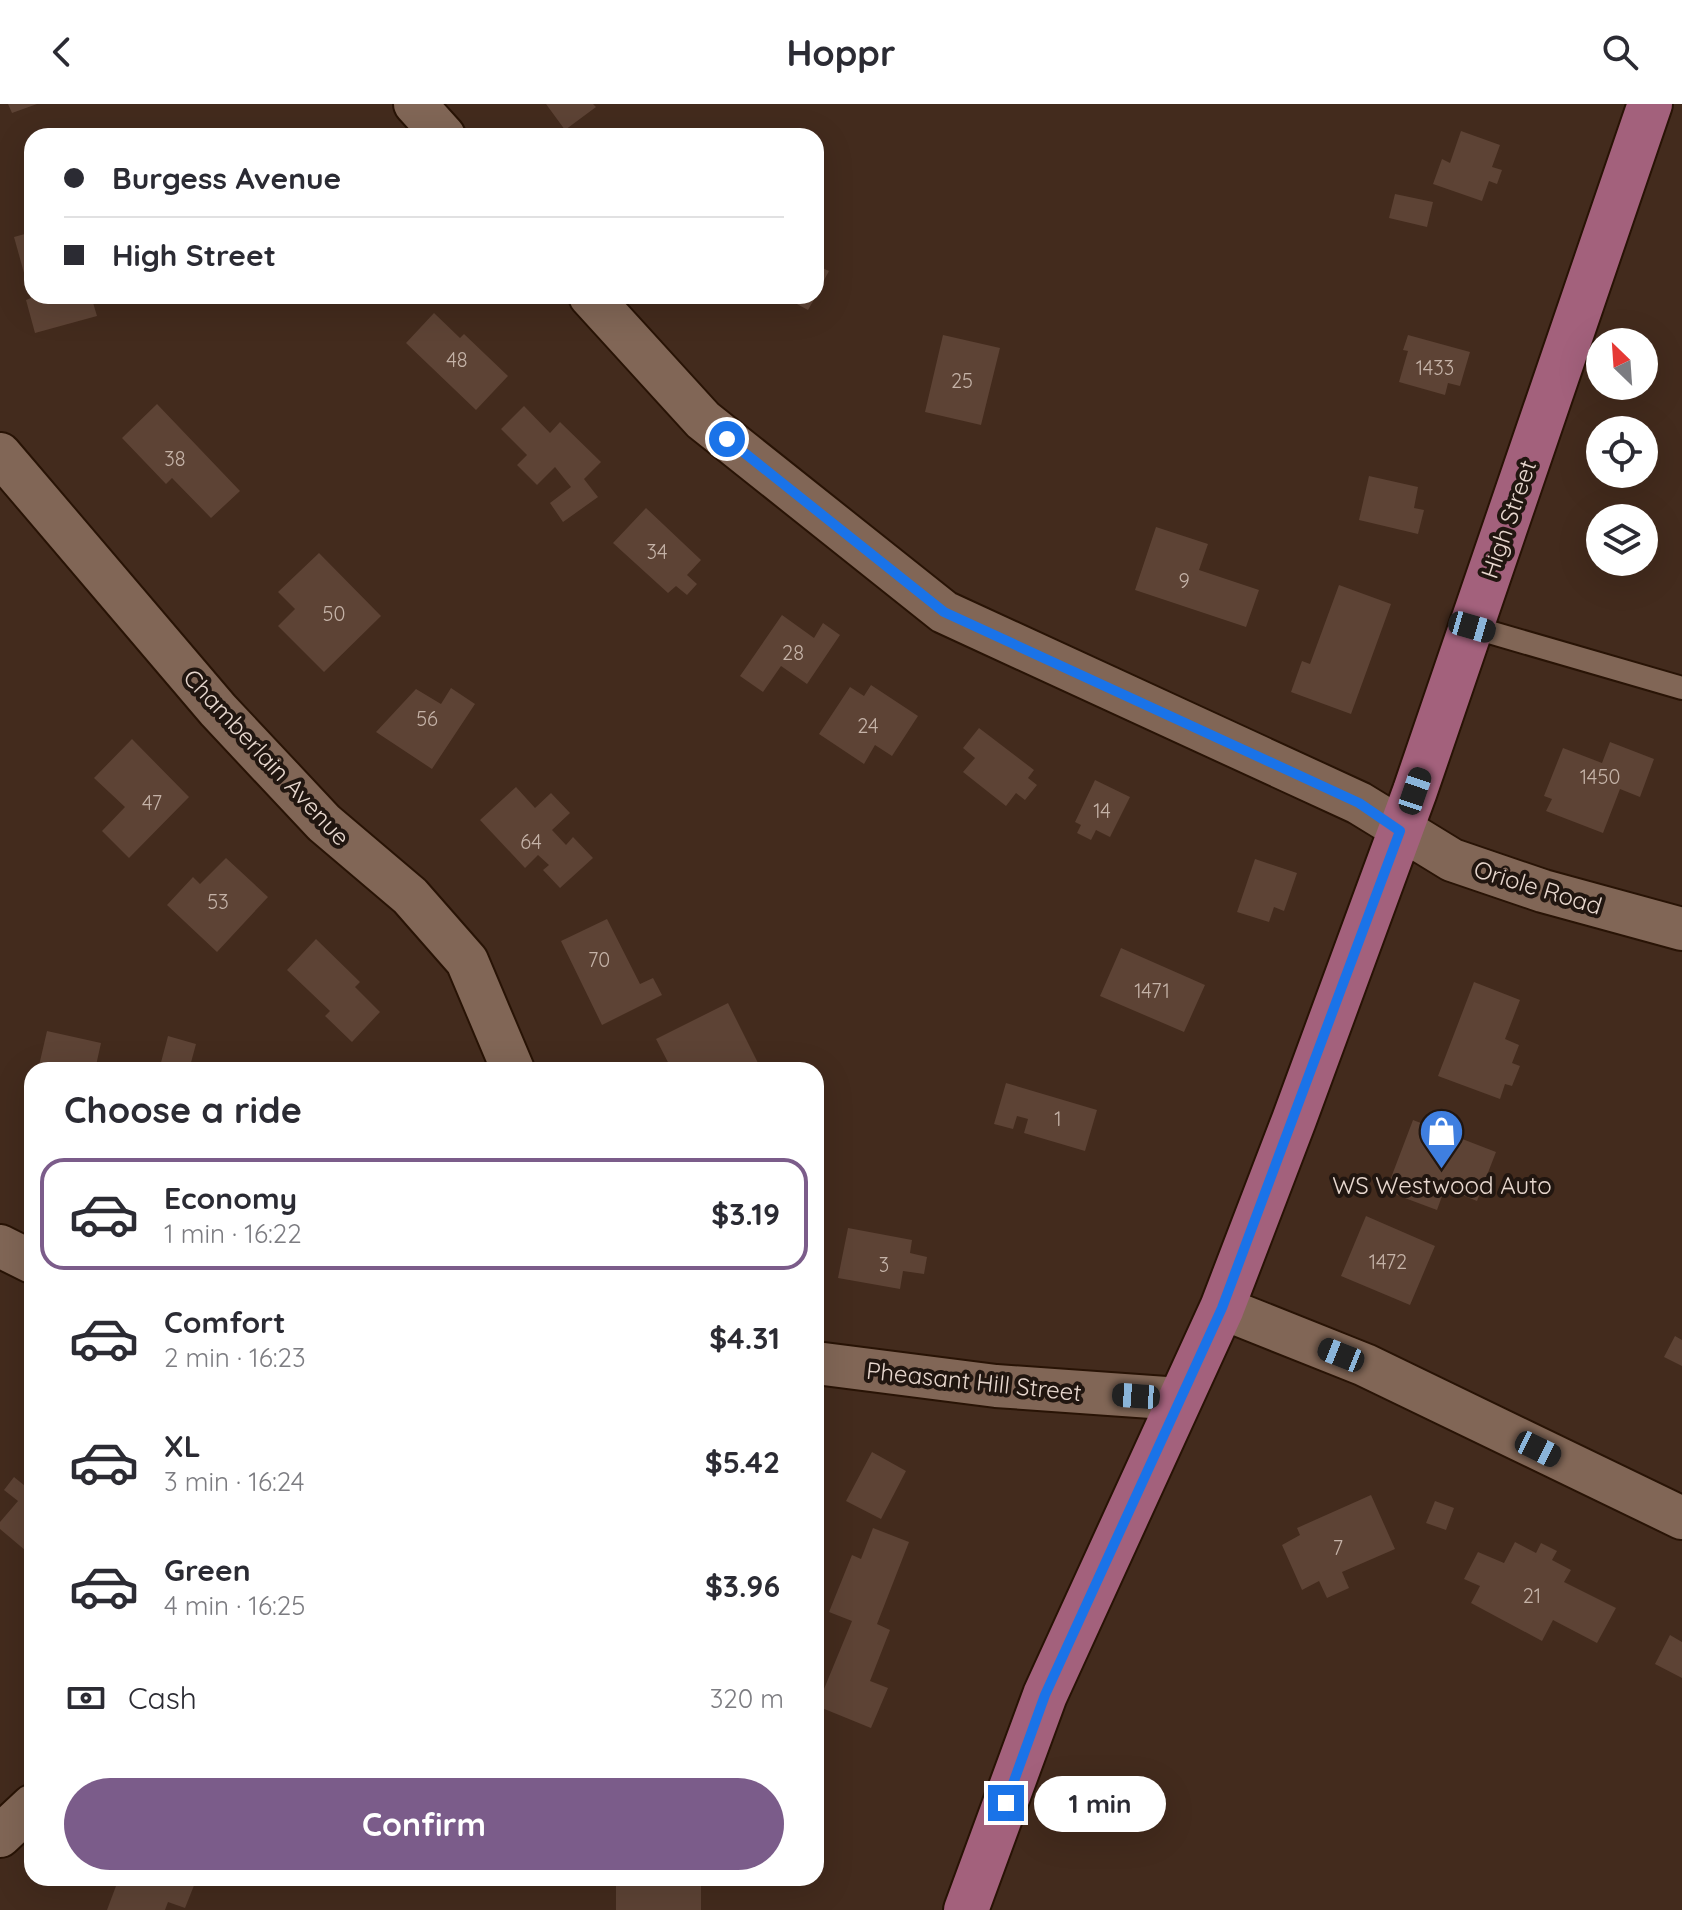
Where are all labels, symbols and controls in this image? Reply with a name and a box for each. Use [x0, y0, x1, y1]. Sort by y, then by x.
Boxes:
icon: back [40, 30, 84, 74]
text: Hoppr [786, 30, 896, 75]
icon: search [1598, 30, 1642, 74]
text: Burgess Avenue [112, 159, 341, 197]
text: High Street [112, 236, 276, 274]
north arrow [1586, 328, 1658, 400]
map controls [1586, 328, 1658, 576]
house number: 48 [446, 347, 468, 372]
house number: 1433 [1416, 355, 1454, 380]
house number: 25 [951, 368, 973, 393]
button: locate [1586, 416, 1658, 488]
route start [709, 421, 745, 457]
house number: 38 [164, 446, 186, 471]
street label: High Street [1474, 456, 1542, 582]
button: layers [1586, 504, 1658, 576]
house number: 34 [646, 539, 668, 564]
house number: 9 [1178, 568, 1190, 593]
house number: 50 [323, 601, 345, 626]
car [1446, 609, 1498, 645]
house number: 28 [782, 640, 804, 665]
street label: Chamberlain Avenue [177, 662, 357, 852]
house number: 56 [416, 706, 438, 731]
house number: 24 [857, 713, 879, 738]
car [1396, 764, 1434, 818]
house number: 1450 [1580, 764, 1620, 789]
house number: 47 [142, 790, 162, 815]
house number: 14 [1093, 798, 1111, 823]
house number: 64 [520, 829, 542, 854]
street label: Oriole Road [1470, 853, 1606, 921]
house number: 53 [207, 889, 229, 914]
house number: 70 [588, 947, 610, 972]
house number: 1471 [1134, 978, 1170, 1003]
text: Choose a ride [64, 1087, 302, 1132]
house number: 1 [1054, 1106, 1062, 1131]
shop icon: WS Westwood Auto [1418, 1107, 1466, 1170]
place label: WS Westwood Auto [1332, 1170, 1552, 1200]
icon: car [68, 1178, 140, 1250]
text: Economy [164, 1179, 297, 1217]
text: $3.19 [711, 1195, 780, 1233]
text: 1 min · 16:22 [164, 1217, 302, 1250]
house number: 1472 [1369, 1249, 1407, 1274]
house number: 3 [879, 1252, 889, 1277]
icon: car [68, 1302, 140, 1374]
text: Comfort [164, 1303, 285, 1341]
text: $4.31 [709, 1319, 780, 1357]
car [1314, 1335, 1368, 1375]
text: 2 min · 16:23 [164, 1341, 306, 1374]
street label: Pheasant Hill Street [865, 1355, 1083, 1407]
car [1111, 1382, 1161, 1410]
icon: car [68, 1426, 140, 1498]
text: XL [164, 1427, 201, 1465]
car [1511, 1428, 1565, 1470]
text: $5.42 [705, 1443, 780, 1481]
text: 3 min · 16:24 [164, 1465, 304, 1498]
house number: 7 [1333, 1535, 1343, 1560]
icon: car [68, 1550, 140, 1622]
text: Green [164, 1551, 251, 1589]
text: $3.96 [705, 1567, 780, 1605]
house number: 21 [1523, 1583, 1541, 1608]
text: 4 min · 16:25 [164, 1589, 305, 1622]
icon: cash [64, 1676, 108, 1720]
text: Cash [128, 1679, 197, 1717]
text: 320 m [710, 1682, 784, 1715]
callout: 1 min [1034, 1775, 1166, 1831]
button: Confirm [64, 1778, 784, 1870]
route end [988, 1785, 1024, 1821]
text: 1 min [1069, 1787, 1132, 1820]

